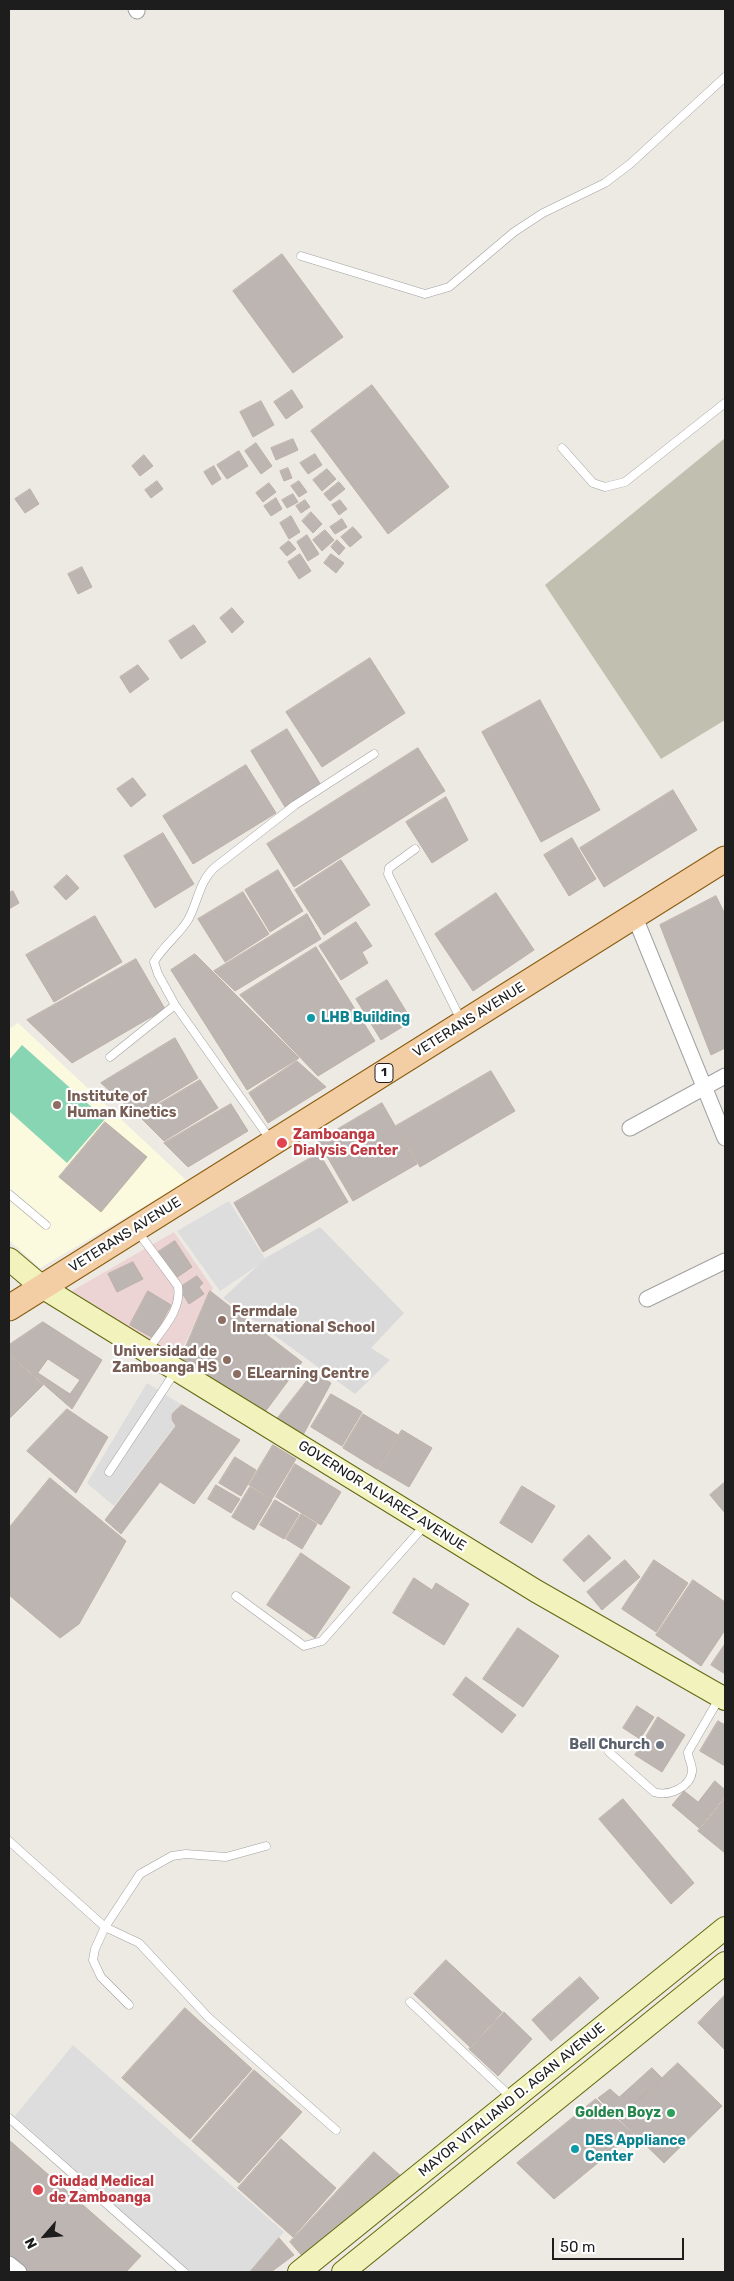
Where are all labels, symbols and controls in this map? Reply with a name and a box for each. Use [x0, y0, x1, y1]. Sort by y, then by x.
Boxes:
street label: VETERANS AVENUE [410, 979, 528, 1061]
place label: LHB Building [321, 1010, 410, 1026]
marker: LHB Building [305, 1012, 317, 1024]
road number: 1 [375, 1064, 393, 1082]
place label: Institute of Human Kinetics [67, 1089, 177, 1122]
marker: Institute of Human Kinetics [51, 1099, 63, 1111]
place label: Zamboanga Dialysis Center [293, 1127, 398, 1160]
marker: Zamboanga Dialysis Center [275, 1136, 289, 1150]
street label: VETERANS AVENUE [66, 1194, 184, 1276]
place label: Fermdale International School [232, 1304, 375, 1336]
marker: Fermdale International School [216, 1314, 228, 1326]
place label: Universidad de Zamboanga HS [112, 1344, 217, 1376]
marker: Universidad de Zamboanga HS [221, 1354, 233, 1366]
place label: ELearning Centre [247, 1366, 369, 1382]
marker: ELearning Centre [231, 1368, 243, 1380]
street label: GOVERNOR ALVAREZ AVENUE [295, 1437, 469, 1555]
place label: Bell Church [569, 1737, 650, 1753]
marker: Bell Church [654, 1739, 666, 1751]
street label: MAYOR VITALIANO D. AGAN AVENUE [415, 2019, 609, 2181]
place label: Golden Boyz [575, 2105, 661, 2121]
marker: Golden Boyz [665, 2107, 677, 2119]
place label: DES Appliance Center [585, 2133, 686, 2166]
marker: DES Appliance Center [569, 2143, 581, 2155]
place label: Ciudad Medical de Zamboanga [49, 2174, 154, 2206]
marker: Ciudad Medical de Zamboanga [31, 2183, 45, 2197]
north arrow [20, 2211, 70, 2261]
scale bar [554, 2228, 686, 2260]
text: N [21, 2235, 41, 2251]
text: 50 m [560, 2238, 595, 2256]

